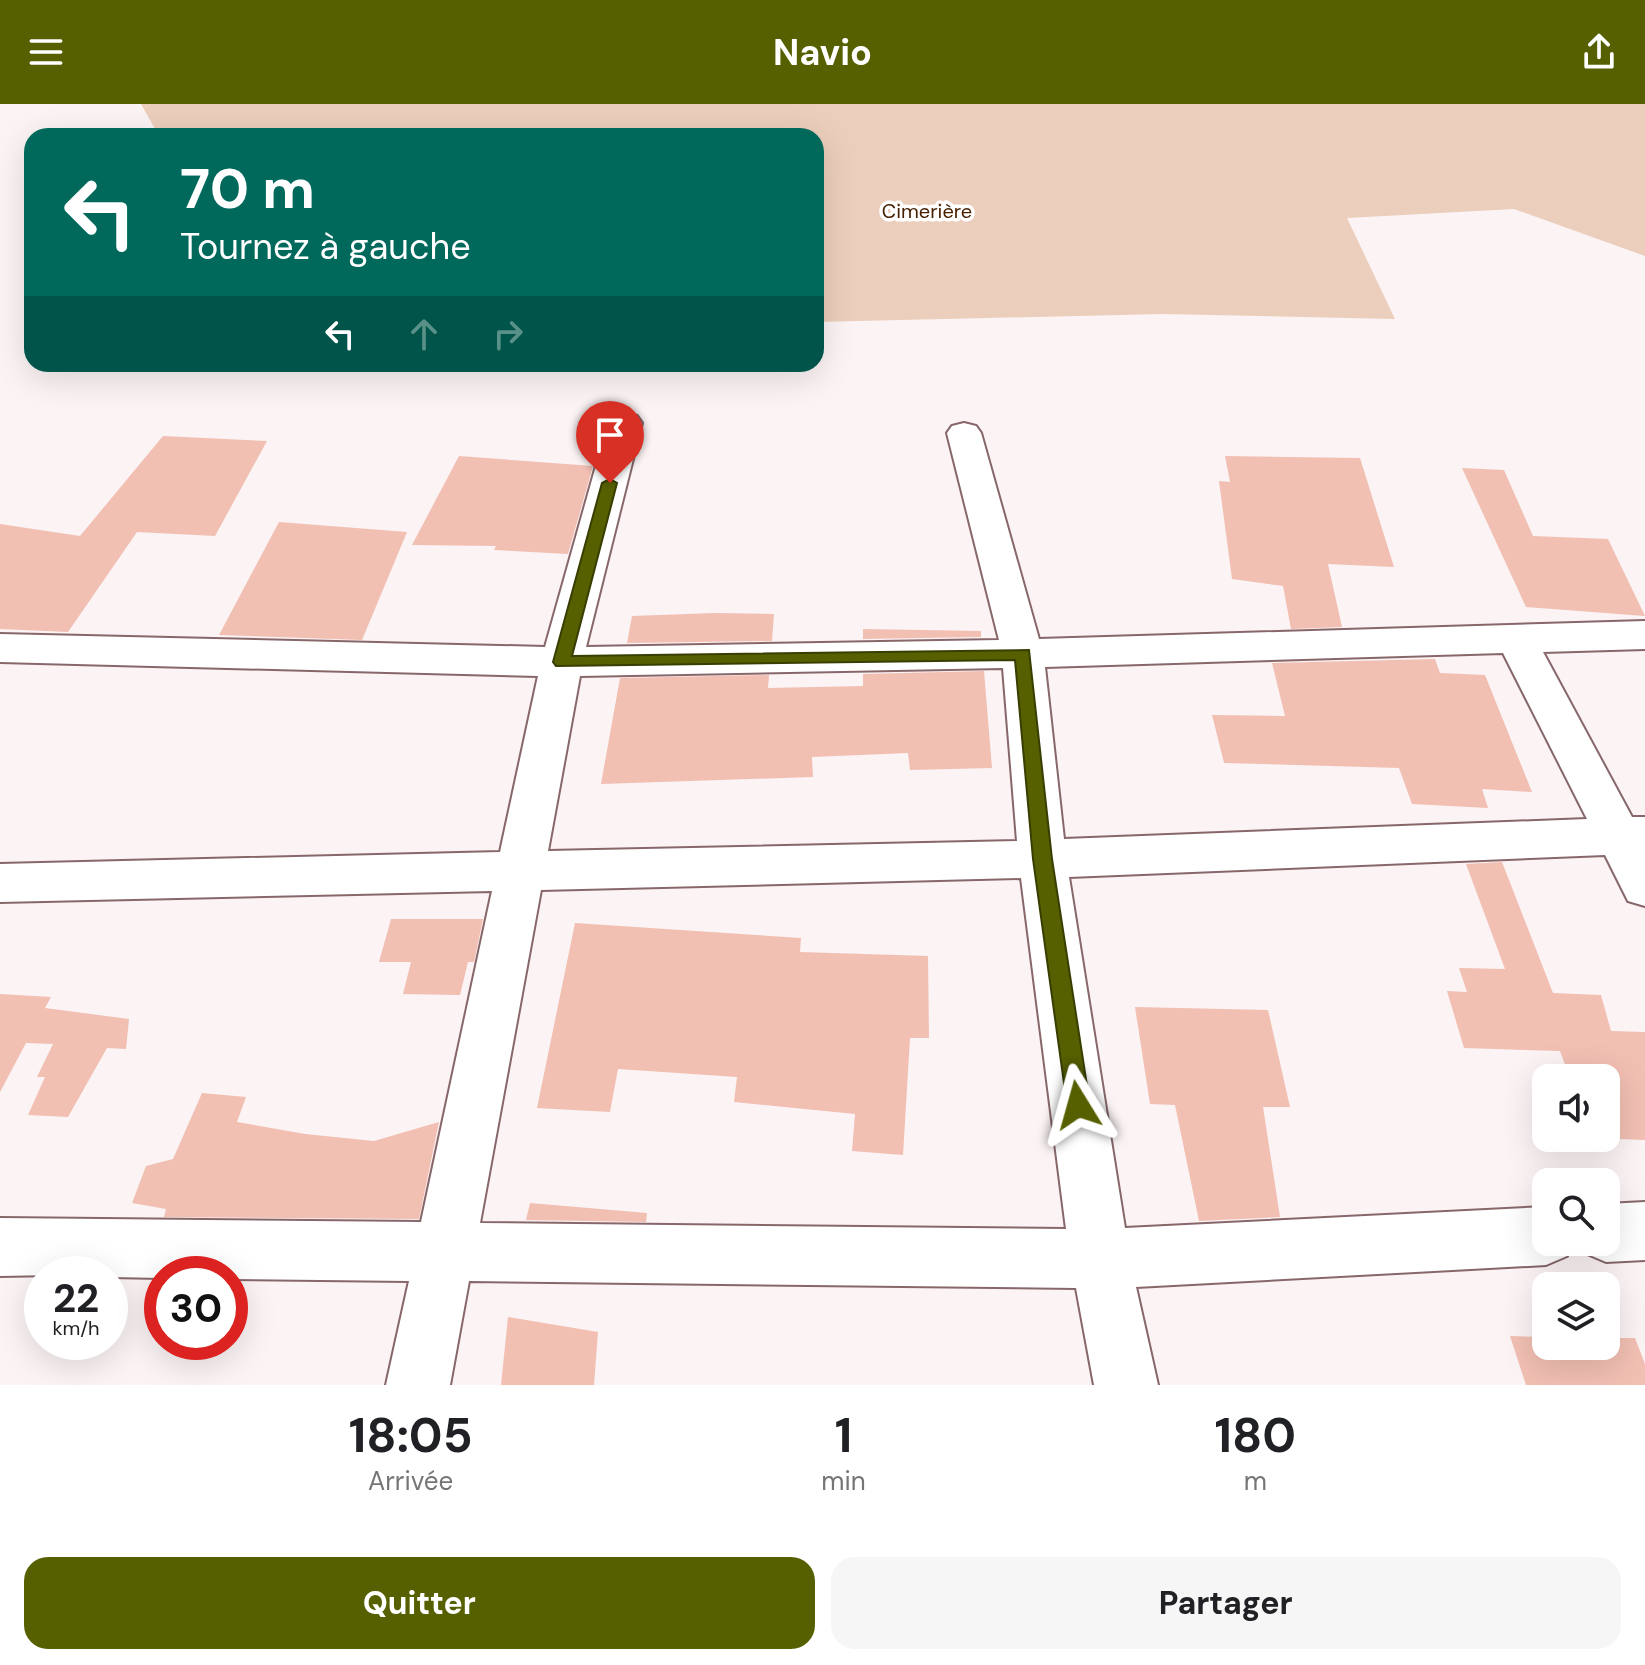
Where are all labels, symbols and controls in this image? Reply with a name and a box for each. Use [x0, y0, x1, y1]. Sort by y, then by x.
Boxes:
text: Navio [773, 29, 872, 76]
icon: menu [24, 30, 68, 74]
icon: share [1577, 30, 1621, 74]
text: 70 m [180, 152, 315, 225]
icon: left [48, 160, 152, 264]
park label: Cimerière [882, 198, 972, 224]
text: Tournez à gauche [180, 223, 471, 270]
icon: left [318, 312, 362, 356]
icon: ahead [402, 312, 446, 356]
icon: right [486, 312, 530, 356]
pin [576, 401, 644, 483]
icon: arrive [588, 413, 632, 457]
position arrow [1036, 1063, 1120, 1147]
map controls [1532, 1064, 1620, 1360]
button: sound [1532, 1064, 1620, 1152]
button: search [1532, 1168, 1620, 1256]
speed limit sign: 30 [144, 1256, 248, 1360]
text: 22 [53, 1272, 99, 1324]
button: layers [1532, 1272, 1620, 1360]
text: km/h [52, 1315, 100, 1341]
text: 18:05 [349, 1404, 473, 1467]
text: 1 [835, 1404, 852, 1467]
text: 180 [1214, 1404, 1296, 1467]
text: Arrivée [368, 1464, 453, 1498]
text: min [821, 1464, 866, 1498]
text: m [1244, 1464, 1267, 1498]
button: Quitter [24, 1557, 815, 1649]
button: Partager [831, 1557, 1621, 1649]

